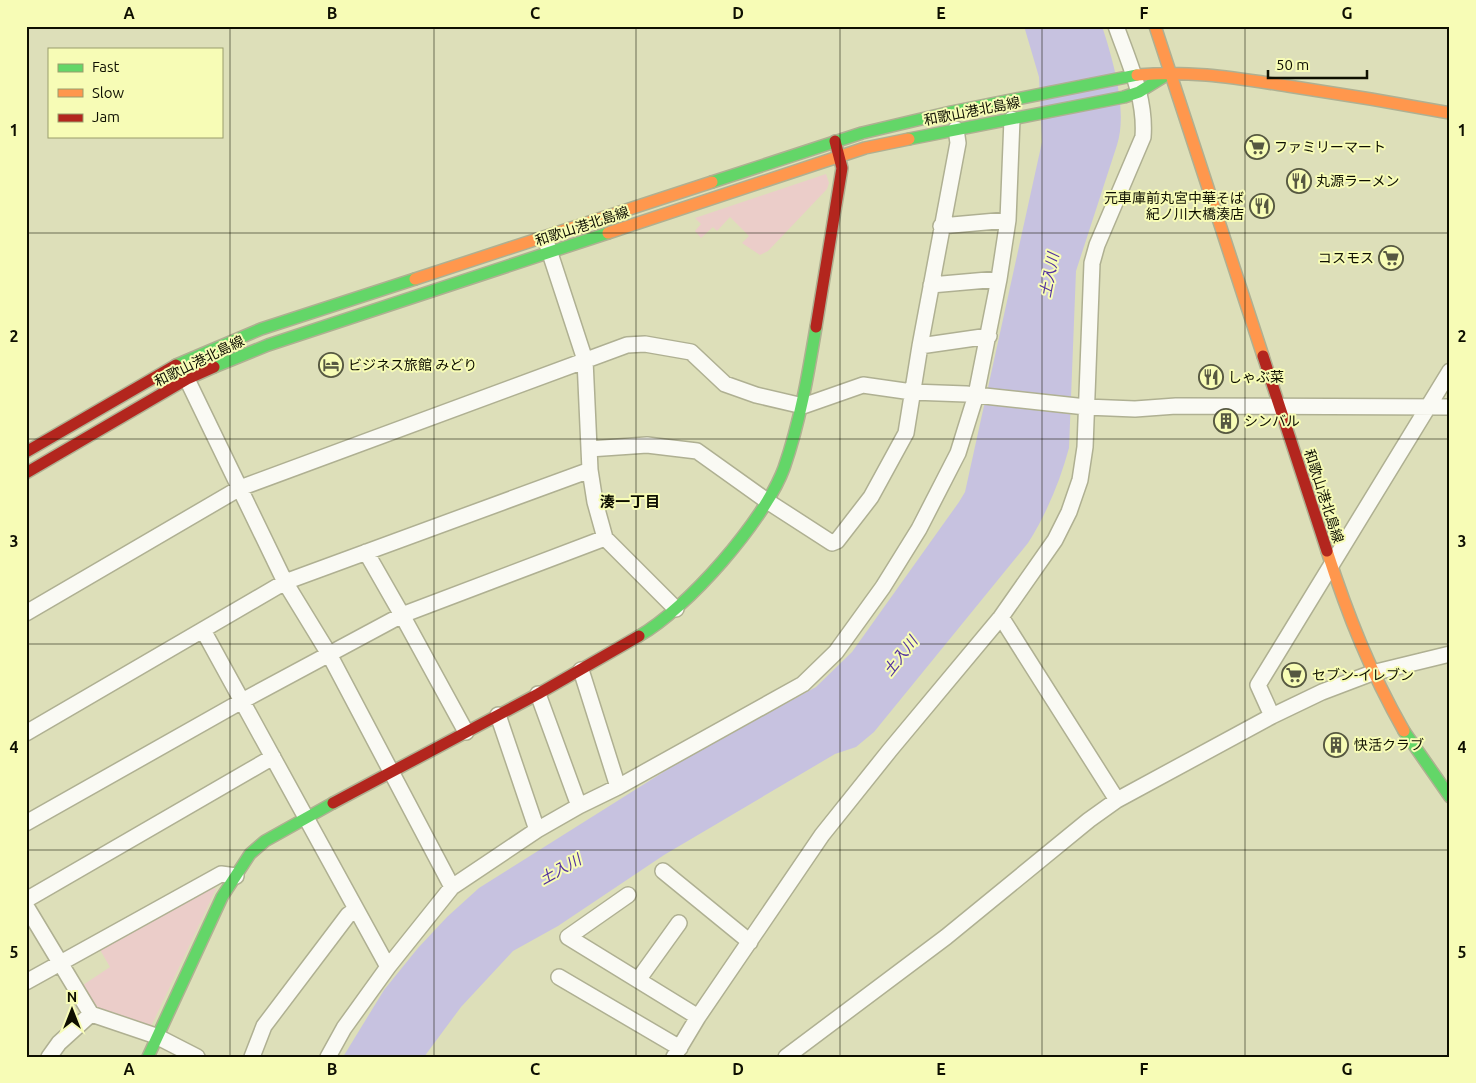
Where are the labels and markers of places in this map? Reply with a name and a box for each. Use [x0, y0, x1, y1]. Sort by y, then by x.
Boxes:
supermarket icon: ファミリーマート [1244, 134, 1270, 160]
place label: ファミリーマート [1274, 139, 1386, 155]
restaurant icon: 丸源ラーメン [1286, 168, 1312, 194]
place label: 丸源ラーメン [1316, 173, 1399, 189]
place label: 元車庫前丸宮中華そば 紀ノ川大橋湊店 [1104, 190, 1244, 222]
restaurant icon: 元車庫前丸宮中華そば 紀ノ川大橋湊店 [1249, 193, 1275, 219]
supermarket icon: コスモス [1378, 245, 1404, 271]
place label: コスモス [1318, 250, 1374, 266]
hotel icon: ビジネス旅館 みどり [318, 352, 344, 378]
place label: ビジネス旅館 みどり [348, 357, 477, 373]
restaurant icon: しゃぶ菜 [1198, 364, 1224, 390]
place label: しゃぶ菜 [1228, 369, 1284, 385]
building icon: シンバル [1213, 408, 1239, 434]
place label: シンバル [1244, 413, 1300, 429]
supermarket icon: セブン-イレブン [1281, 662, 1307, 688]
place label: セブン-イレブン [1312, 667, 1414, 683]
building icon: 快活クラブ [1323, 732, 1349, 758]
place label: 快活クラブ [1354, 737, 1424, 753]

